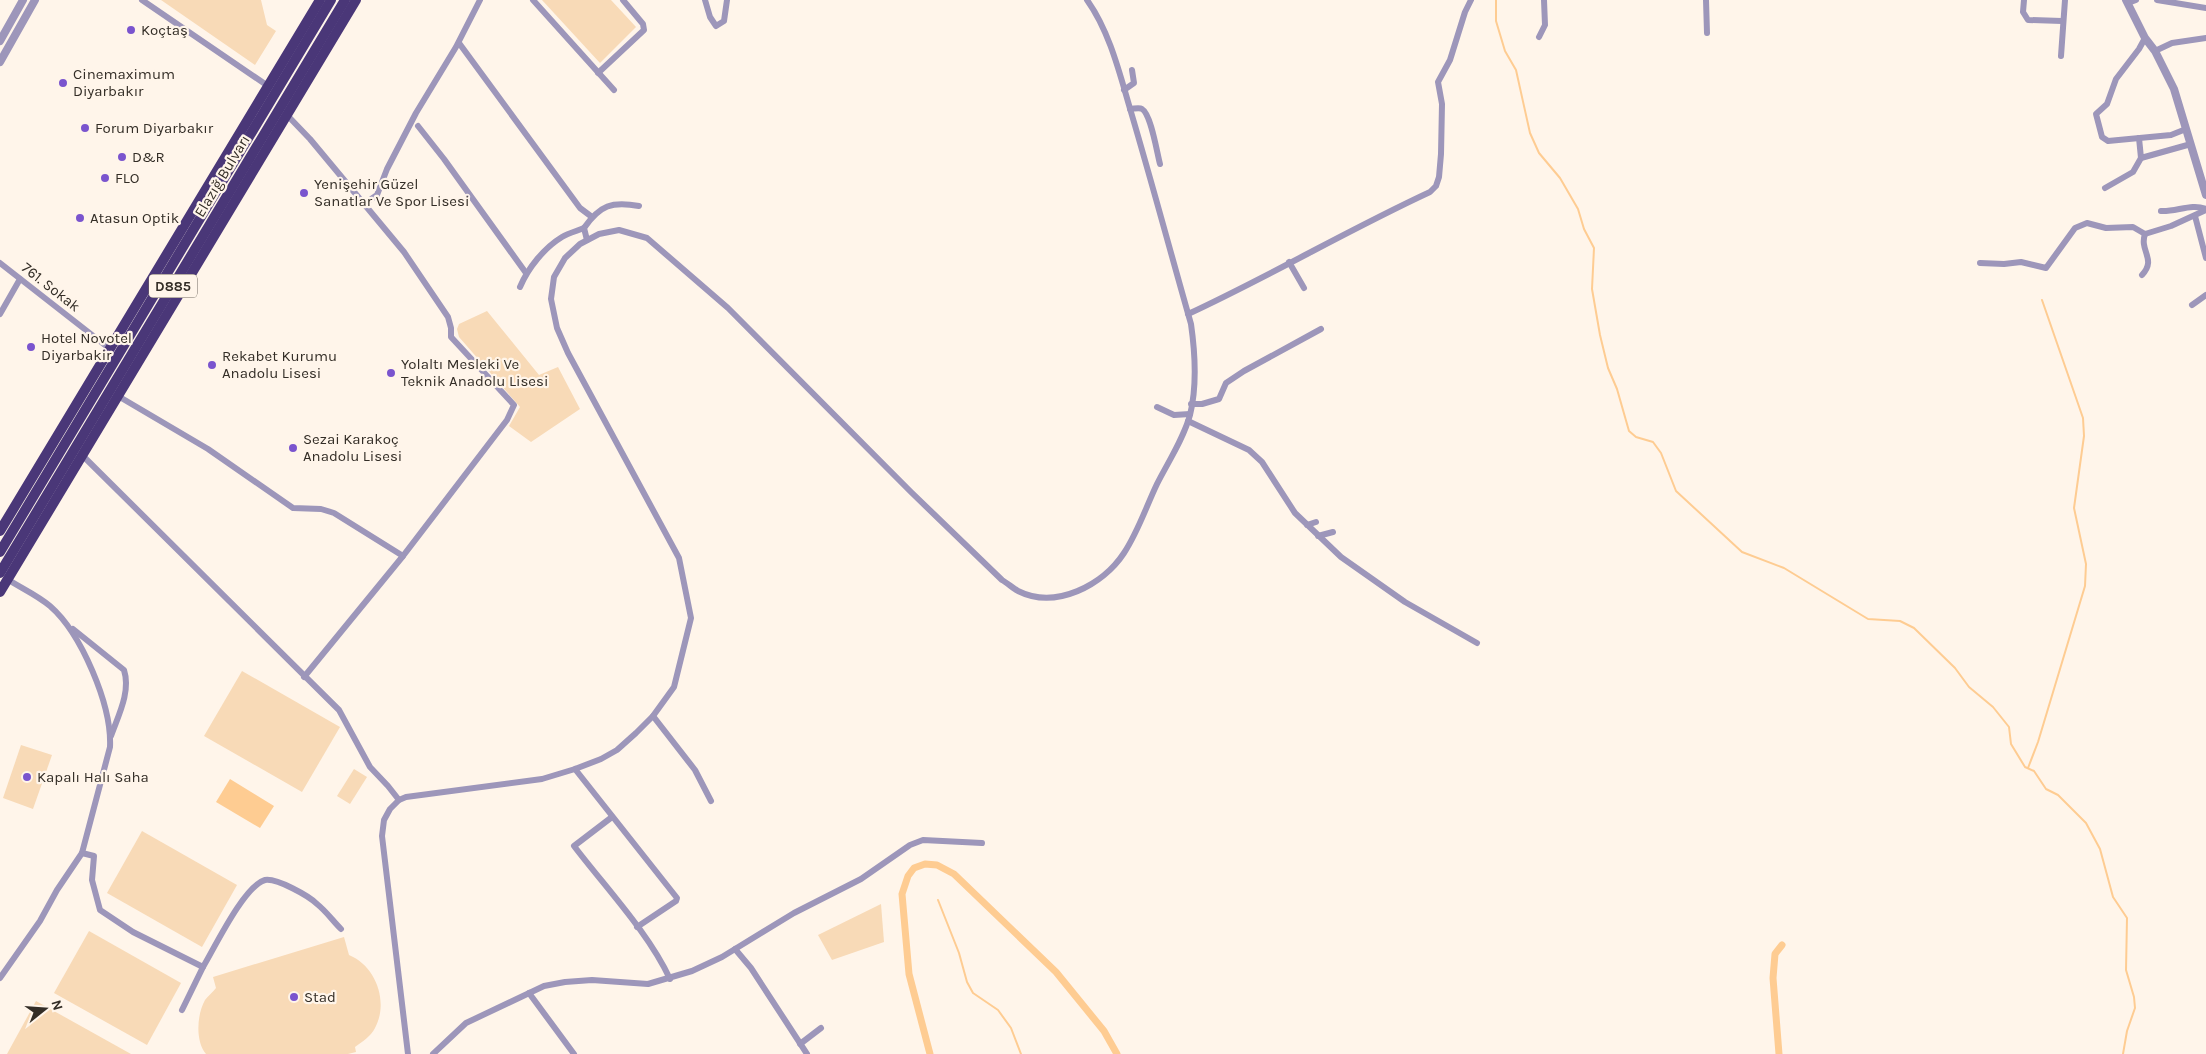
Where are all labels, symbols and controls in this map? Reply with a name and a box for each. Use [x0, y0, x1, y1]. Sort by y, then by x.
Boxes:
place label: Koçtaş [141, 21, 188, 39]
marker: Koçtaş [125, 24, 137, 36]
place label: Cinemaximum Diyarbakır [73, 65, 175, 100]
marker: Cinemaximum Diyarbakır [57, 77, 69, 89]
place label: Forum Diyarbakır [95, 119, 214, 137]
marker: Forum Diyarbakır [79, 122, 91, 134]
street label: Elazığ Bulvarı [190, 132, 254, 220]
place label: D&R [132, 148, 165, 166]
marker: D&R [116, 151, 128, 163]
place label: FLO [115, 169, 140, 187]
marker: FLO [99, 172, 111, 184]
place label: Yenişehir Güzel Sanatlar Ve Spor Lisesi [314, 175, 469, 210]
marker: Yenişehir Güzel Sanatlar Ve Spor Lisesi [298, 187, 310, 199]
place label: Atasun Optik [90, 209, 179, 227]
marker: Atasun Optik [74, 212, 86, 224]
street label: 761. Sokak [18, 259, 84, 315]
road number: D885 [149, 274, 197, 298]
place label: Hotel Novotel Diyarbakir [41, 329, 132, 364]
marker: Hotel Novotel Diyarbakir [25, 341, 37, 353]
place label: Rekabet Kurumu Anadolu Lisesi [222, 347, 337, 382]
place label: Yolaltı Mesleki Ve Teknik Anadolu Lisesi [401, 355, 548, 390]
marker: Rekabet Kurumu Anadolu Lisesi [206, 359, 218, 371]
marker: Yolaltı Mesleki Ve Teknik Anadolu Lisesi [385, 367, 397, 379]
place label: Sezai Karakoç Anadolu Lisesi [303, 430, 402, 465]
marker: Sezai Karakoç Anadolu Lisesi [287, 442, 299, 454]
place label: Kapalı Halı Saha [37, 768, 149, 786]
marker: Kapalı Halı Saha [21, 771, 33, 783]
north arrow [20, 984, 70, 1034]
place label: Stad [304, 988, 336, 1006]
marker: Stad [288, 991, 300, 1003]
text: N [47, 998, 67, 1013]

